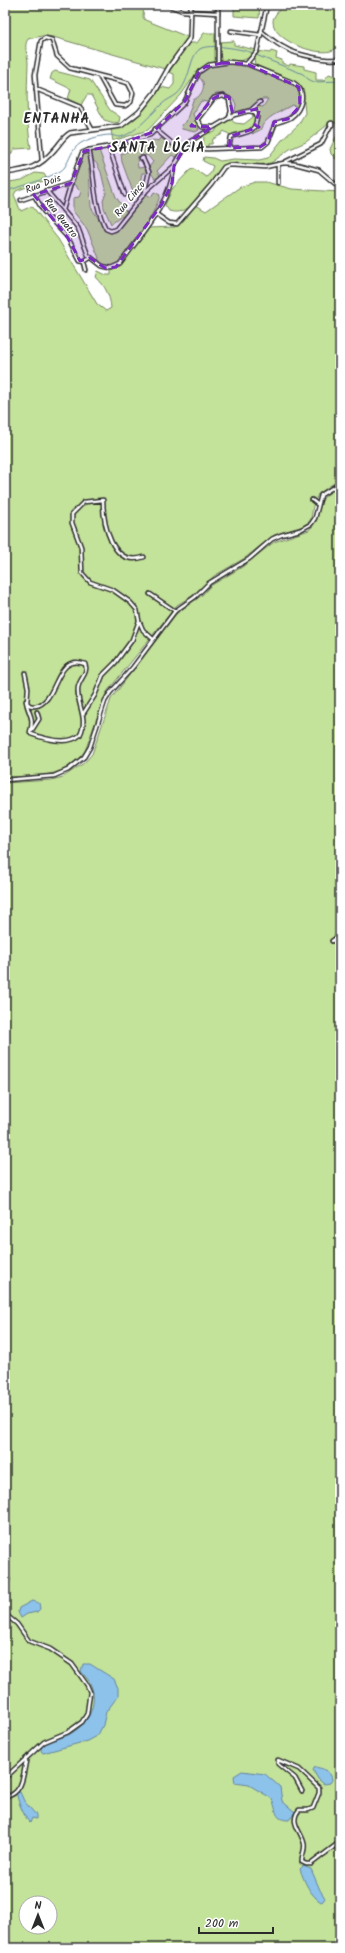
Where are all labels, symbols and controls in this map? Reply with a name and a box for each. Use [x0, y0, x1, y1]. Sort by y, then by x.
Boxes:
district label: ENTANHA [24, 108, 90, 130]
district label: SANTA LÚCIA [110, 137, 206, 159]
street label: Rua Dois [23, 170, 64, 198]
street label: Rua Cinco [111, 177, 150, 220]
street label: Rua Quatro [40, 195, 82, 242]
north arrow [18, 1895, 58, 1935]
text: N [35, 1897, 42, 1915]
scale bar [199, 1909, 273, 1935]
text: 200 m [205, 1914, 239, 1933]

